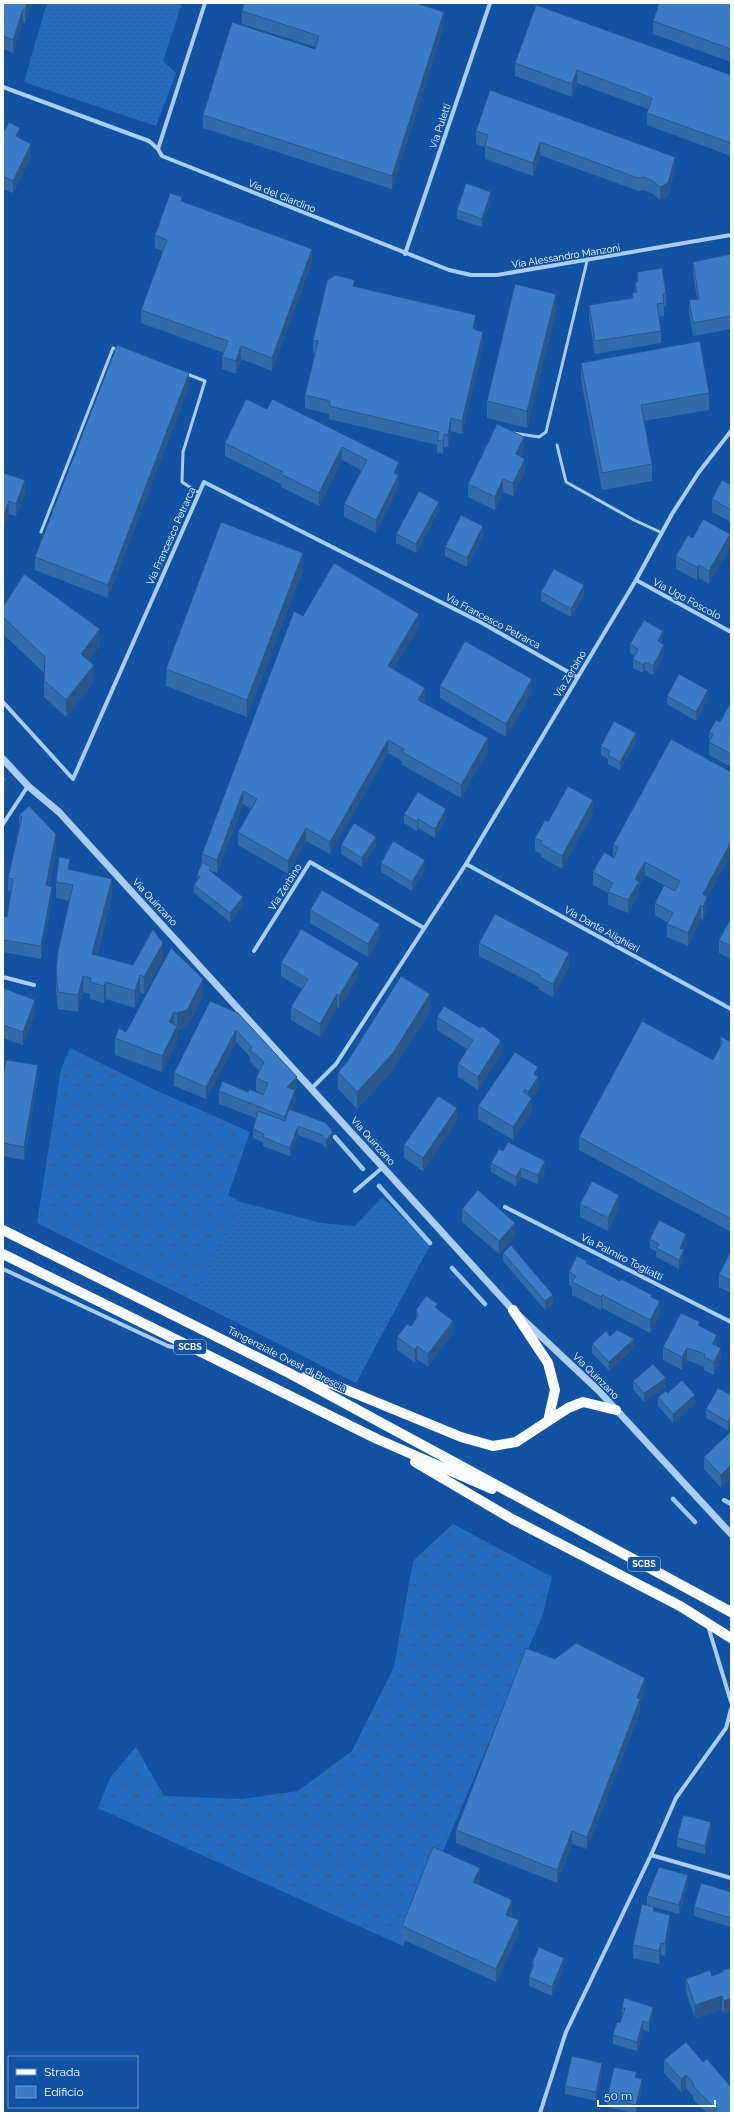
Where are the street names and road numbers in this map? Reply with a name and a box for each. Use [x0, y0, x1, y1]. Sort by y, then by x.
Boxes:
street label: Via Puletti [427, 102, 453, 150]
street label: Via del Giardino [246, 177, 318, 215]
street label: Via Alessandro Manzoni [511, 242, 621, 270]
street label: Via Francesco Petrarca [144, 485, 198, 587]
street label: Via Ugo Foscolo [651, 576, 723, 622]
street label: Via Francesco Petrarca [444, 591, 542, 651]
street label: Via Zerbino [552, 649, 588, 699]
street label: Via Zerbino [266, 862, 304, 912]
street label: Via Quinzano [130, 876, 180, 928]
street label: Via Dante Alighieri [563, 904, 641, 954]
street label: Via Quinzano [349, 1115, 397, 1167]
street label: Via Palmiro Togliatti [579, 1232, 665, 1282]
street label: Tangenziale Ovest di Brescia [226, 1324, 348, 1394]
road number: SCBS [174, 1340, 206, 1354]
street label: Via Quinzano [571, 1351, 621, 1401]
road number: SCBS [628, 1557, 660, 1571]

